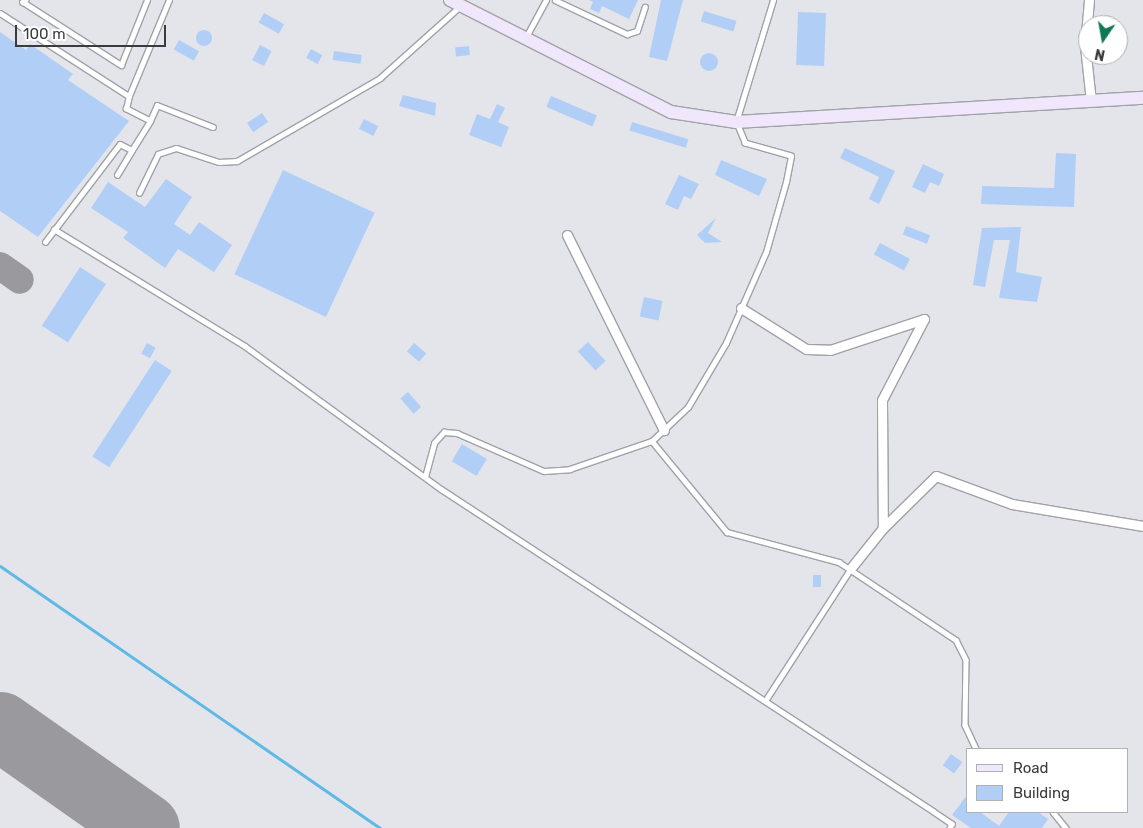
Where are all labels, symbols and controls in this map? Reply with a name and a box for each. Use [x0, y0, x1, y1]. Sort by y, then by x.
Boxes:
scale bar [18, 15, 169, 47]
north arrow [1078, 15, 1128, 65]
text: 100 m [23, 25, 65, 43]
text: N [1093, 45, 1107, 64]
legend [966, 748, 1128, 813]
text: Road [1013, 759, 1049, 777]
text: Building [1013, 784, 1070, 802]

